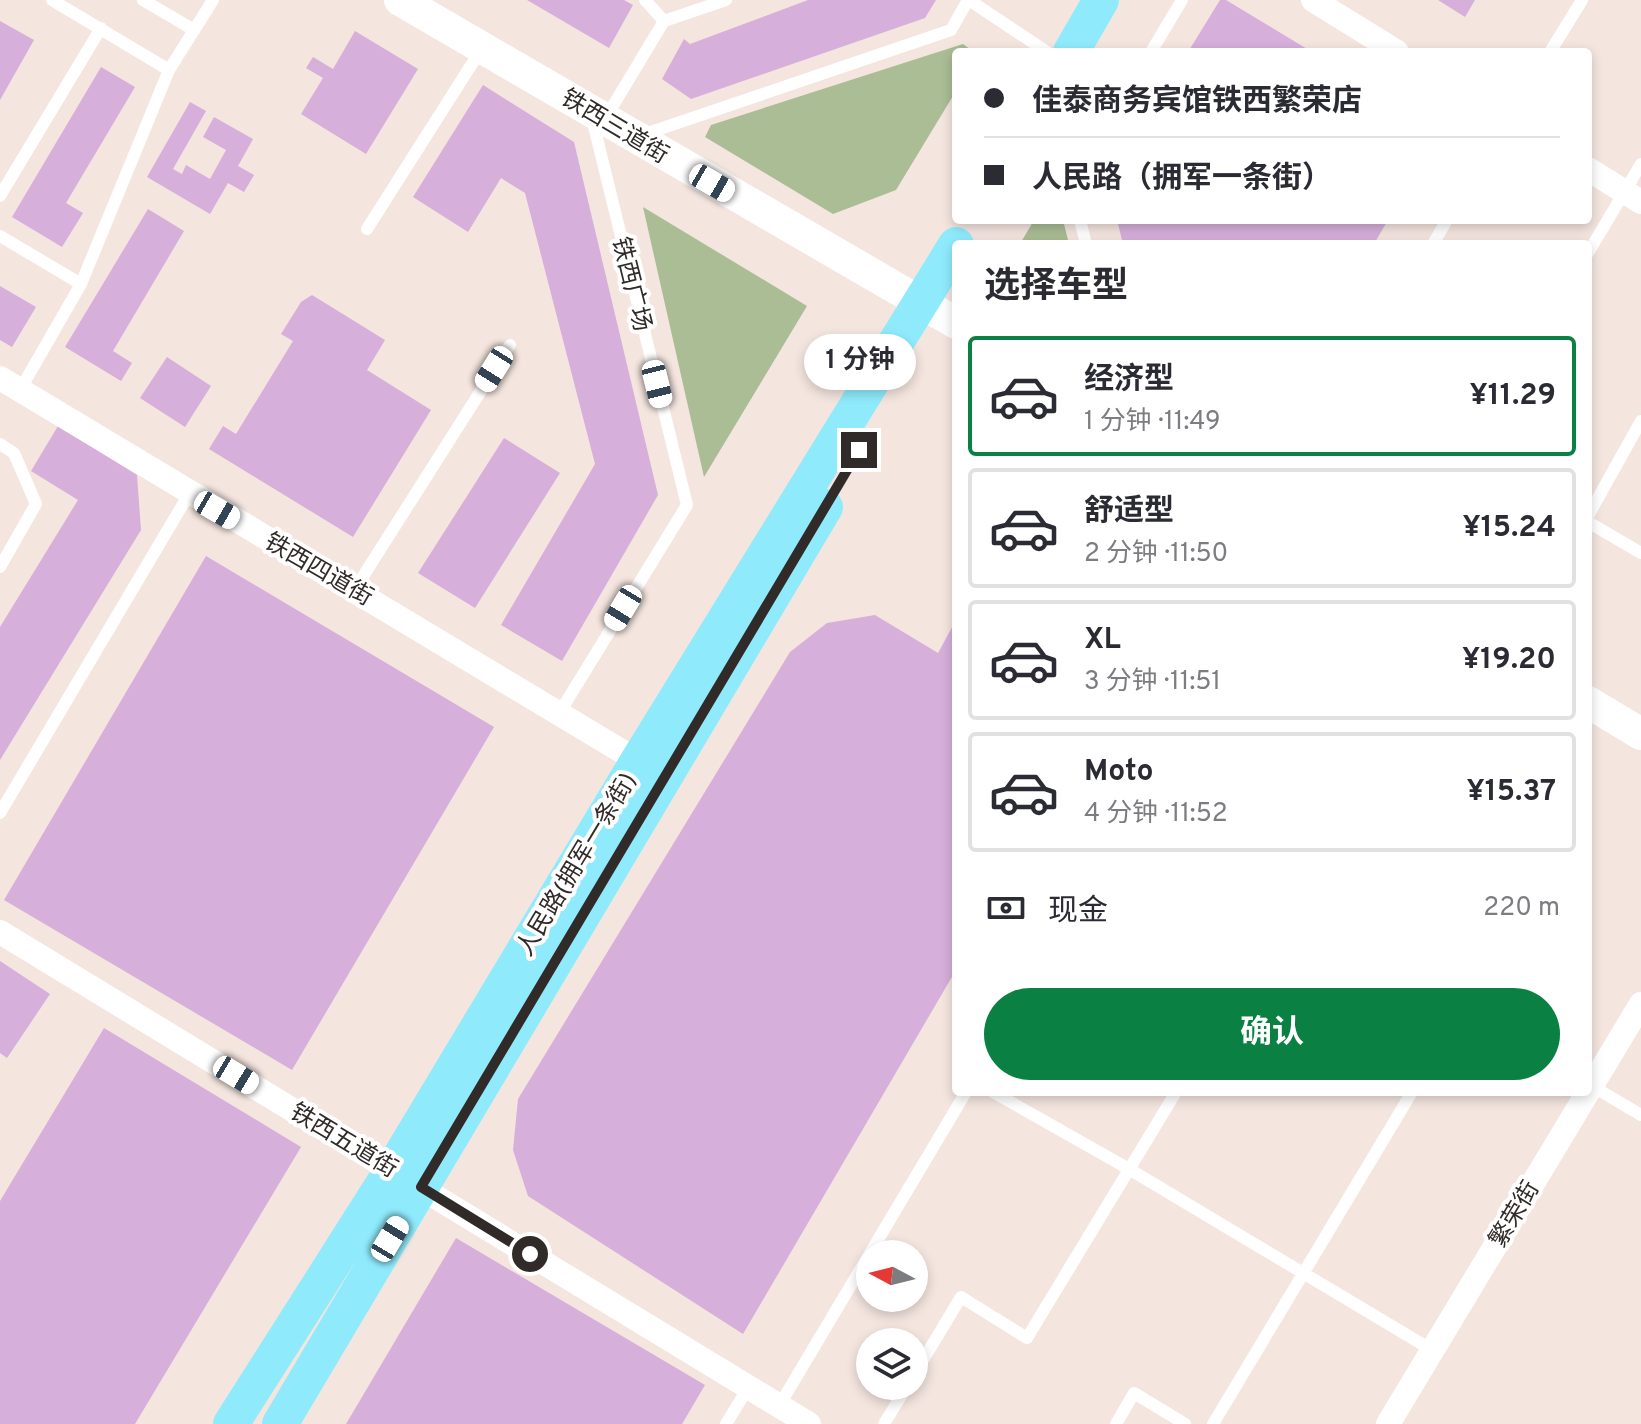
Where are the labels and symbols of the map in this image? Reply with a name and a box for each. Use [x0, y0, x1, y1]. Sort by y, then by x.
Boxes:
street label: 铁西三道街 [555, 84, 673, 171]
car [685, 161, 739, 205]
street label: 铁西广场 [604, 234, 656, 335]
callout: 1 分钟 [803, 334, 915, 390]
car [471, 342, 517, 396]
car [640, 358, 674, 410]
route end [841, 432, 877, 468]
car [190, 488, 244, 532]
street label: 铁西四道街 [259, 528, 377, 614]
car [600, 581, 646, 635]
street label: 人民路(拥军一条街) [511, 768, 644, 962]
car [209, 1052, 263, 1098]
street label: 铁西五道街 [284, 1098, 402, 1185]
street label: 繁荣街 [1484, 1176, 1547, 1254]
car [367, 1212, 413, 1266]
route start [512, 1236, 548, 1272]
north arrow [856, 1240, 928, 1312]

